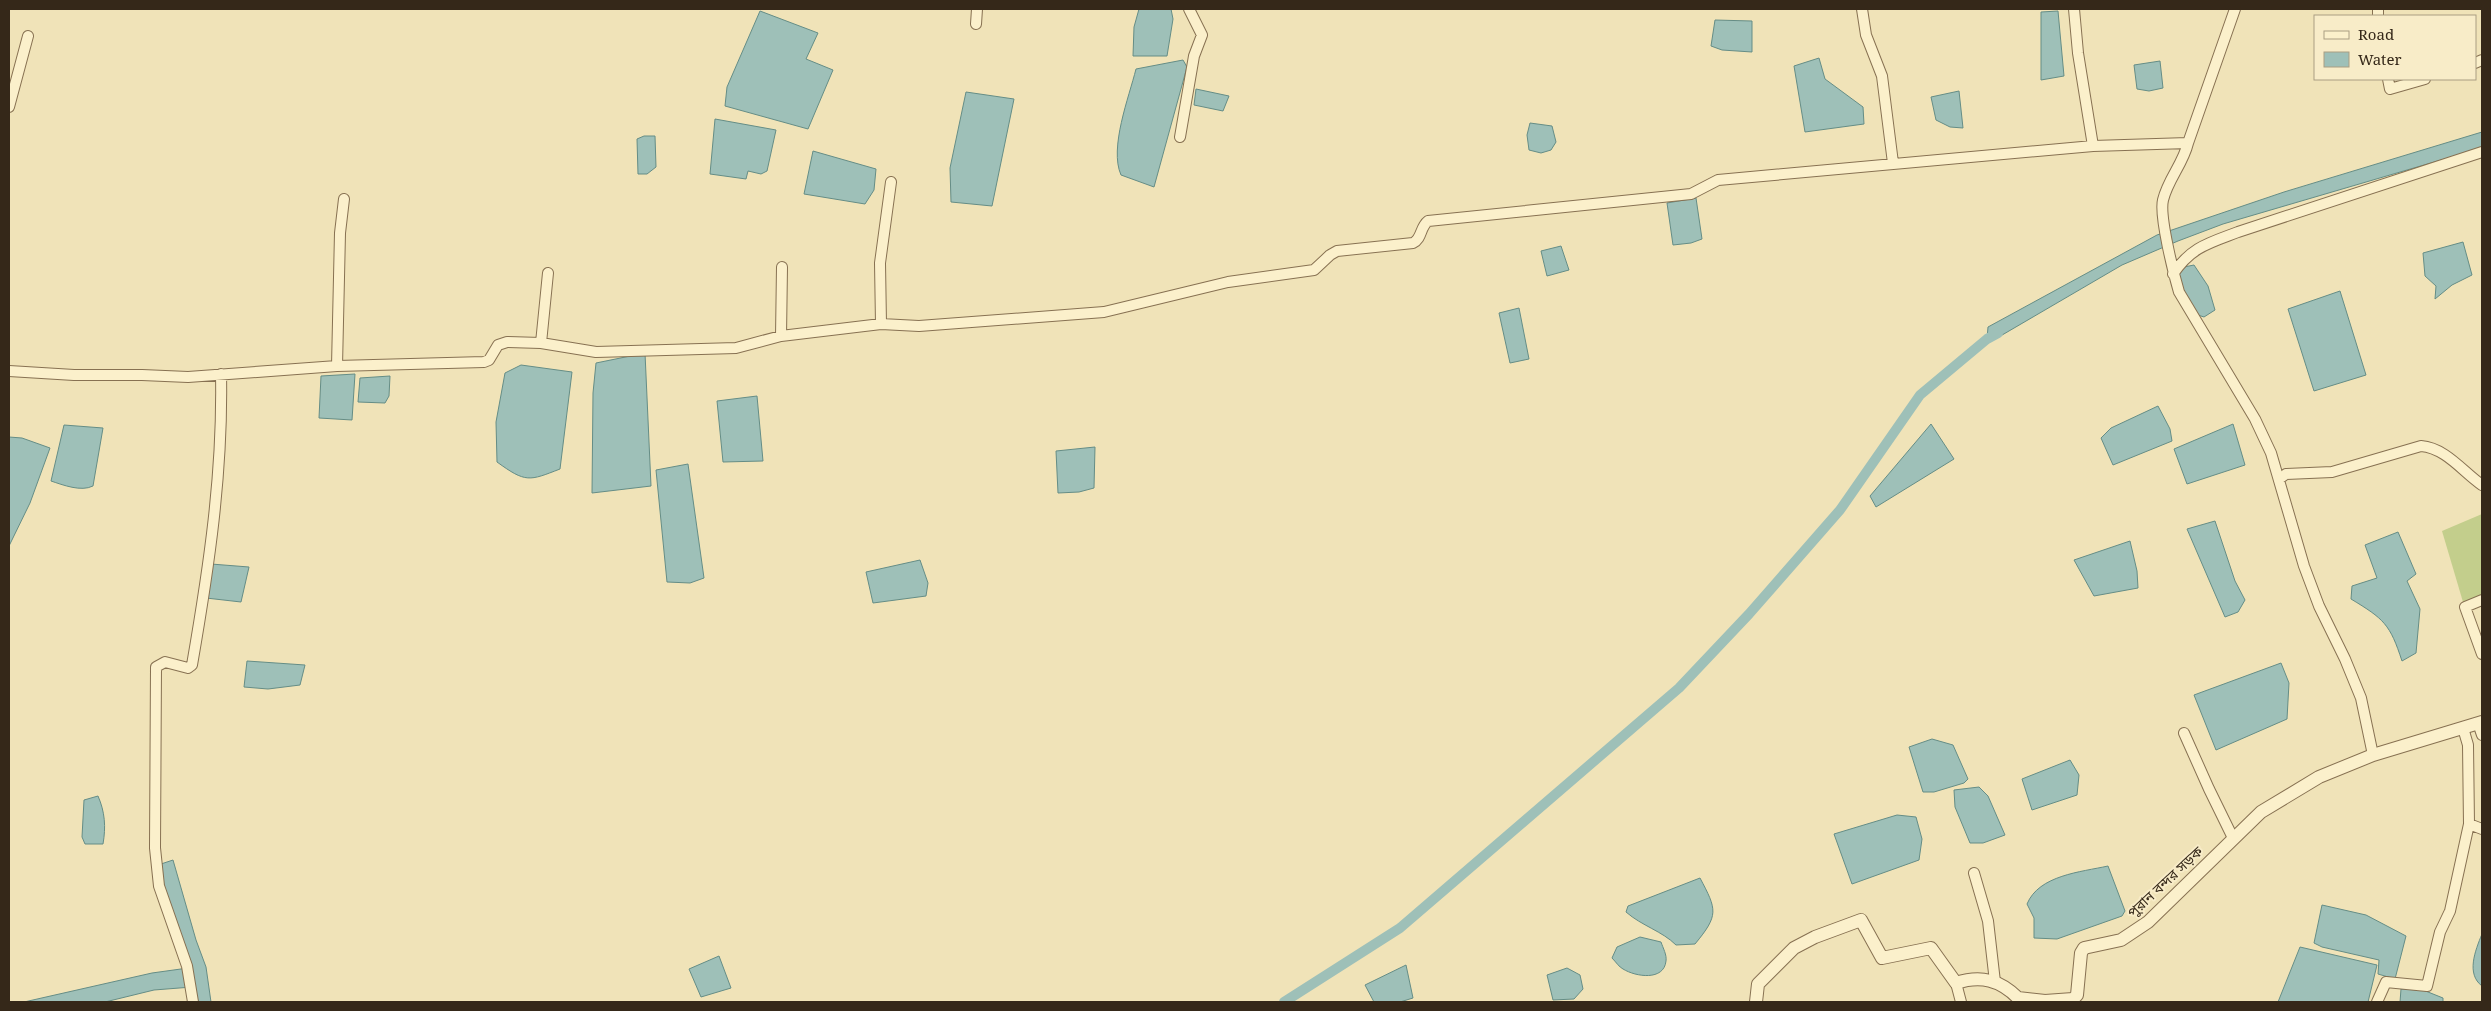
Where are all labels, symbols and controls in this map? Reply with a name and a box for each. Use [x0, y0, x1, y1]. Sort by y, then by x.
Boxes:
legend [2314, 15, 2476, 80]
text: Road [2358, 24, 2394, 44]
text: Water [2358, 49, 2401, 69]
street label: পুরান বন্দর সড়ক [2123, 841, 2207, 921]

